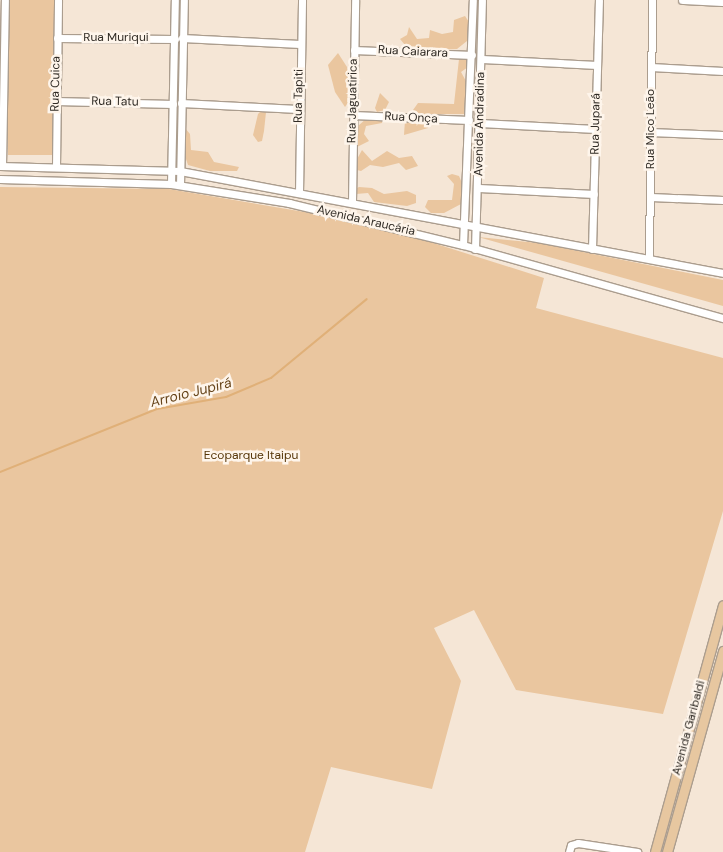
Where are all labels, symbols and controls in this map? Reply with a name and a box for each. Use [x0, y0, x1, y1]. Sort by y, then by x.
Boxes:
street label: Rua Muriqui [83, 31, 149, 45]
street label: Rua Caiarara [378, 43, 448, 61]
street label: Rua Cuica [48, 56, 64, 112]
street label: Rua Jaguatirica [345, 59, 361, 143]
street label: Rua Tapiti [291, 69, 307, 123]
street label: Avenida Andradina [472, 72, 488, 176]
street label: Rua Mico Leão [644, 89, 658, 169]
street label: Rua Jupará [588, 93, 604, 155]
street label: Rua Tatu [91, 94, 139, 110]
street label: Rua Onça [384, 109, 438, 127]
street label: Avenida Araucária [316, 203, 416, 239]
water label: Arroio Jupirá [149, 374, 233, 410]
park label: Ecoparque Itaipu [204, 449, 298, 463]
street label: Avenida Garibaldi [669, 679, 709, 777]

